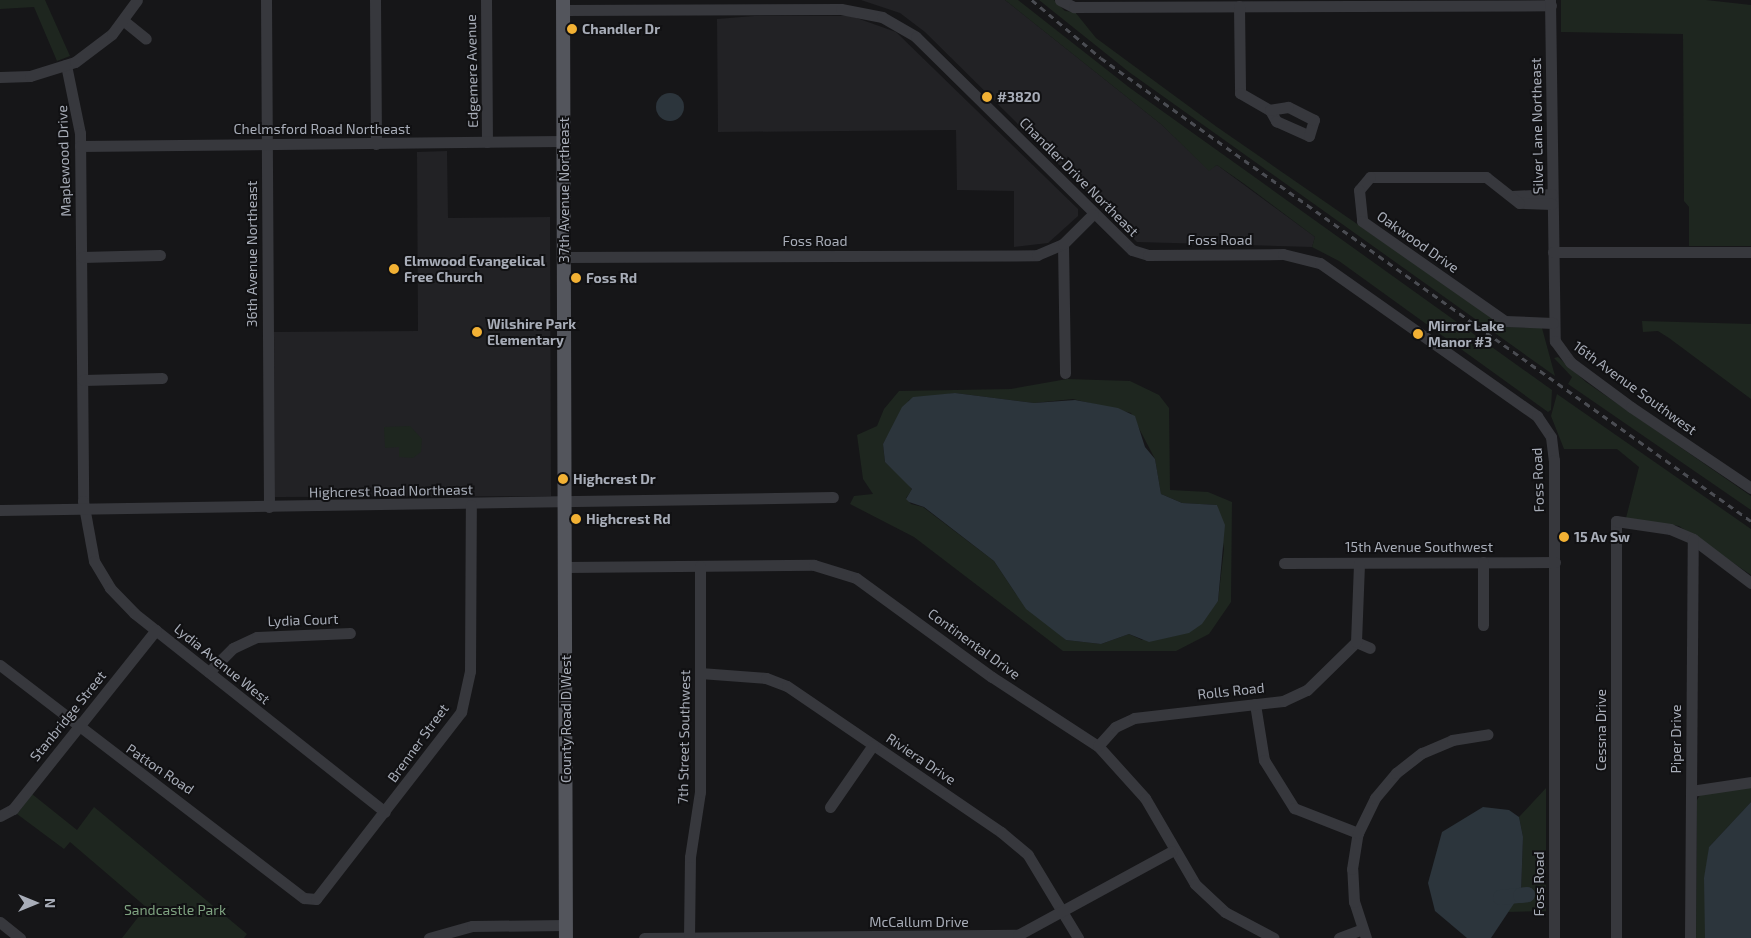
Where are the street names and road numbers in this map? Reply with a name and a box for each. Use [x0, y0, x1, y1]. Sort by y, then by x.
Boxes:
street label: Edgemere Avenue [463, 14, 481, 128]
street label: Silver Lane Northeast [1527, 57, 1547, 195]
street label: Maplewood Drive [54, 105, 74, 217]
street label: Chandler Drive Northeast [1016, 114, 1142, 240]
street label: 37th Avenue Northeast [556, 117, 572, 263]
street label: Chelmsford Road Northeast [234, 121, 410, 137]
street label: 36th Avenue Northeast [244, 181, 260, 327]
street label: Oakwood Drive [1374, 208, 1462, 276]
street label: Foss Road [1188, 232, 1252, 248]
street label: Foss Road [783, 233, 847, 249]
street label: 16th Avenue Southwest [1570, 337, 1700, 439]
street label: Foss Road [1528, 447, 1548, 513]
street label: Highcrest Road Northeast [309, 481, 473, 501]
street label: 15th Avenue Southwest [1345, 539, 1493, 555]
street label: Continental Drive [924, 605, 1024, 683]
street label: Lydia Court [267, 610, 339, 630]
street label: Lydia Avenue West [171, 620, 273, 708]
street label: County Road D West [558, 655, 574, 783]
street label: Stanbridge Street [26, 667, 110, 765]
street label: 7th Street Southwest [674, 670, 694, 804]
street label: Rolls Road [1197, 679, 1265, 703]
street label: Cessna Drive [1593, 689, 1609, 771]
street label: Brenner Street [384, 700, 452, 786]
street label: Piper Drive [1668, 704, 1684, 774]
street label: Riviera Drive [883, 730, 959, 788]
street label: Patton Road [123, 740, 197, 798]
street label: Foss Road [1531, 852, 1547, 916]
street label: McCallum Drive [869, 914, 969, 930]

